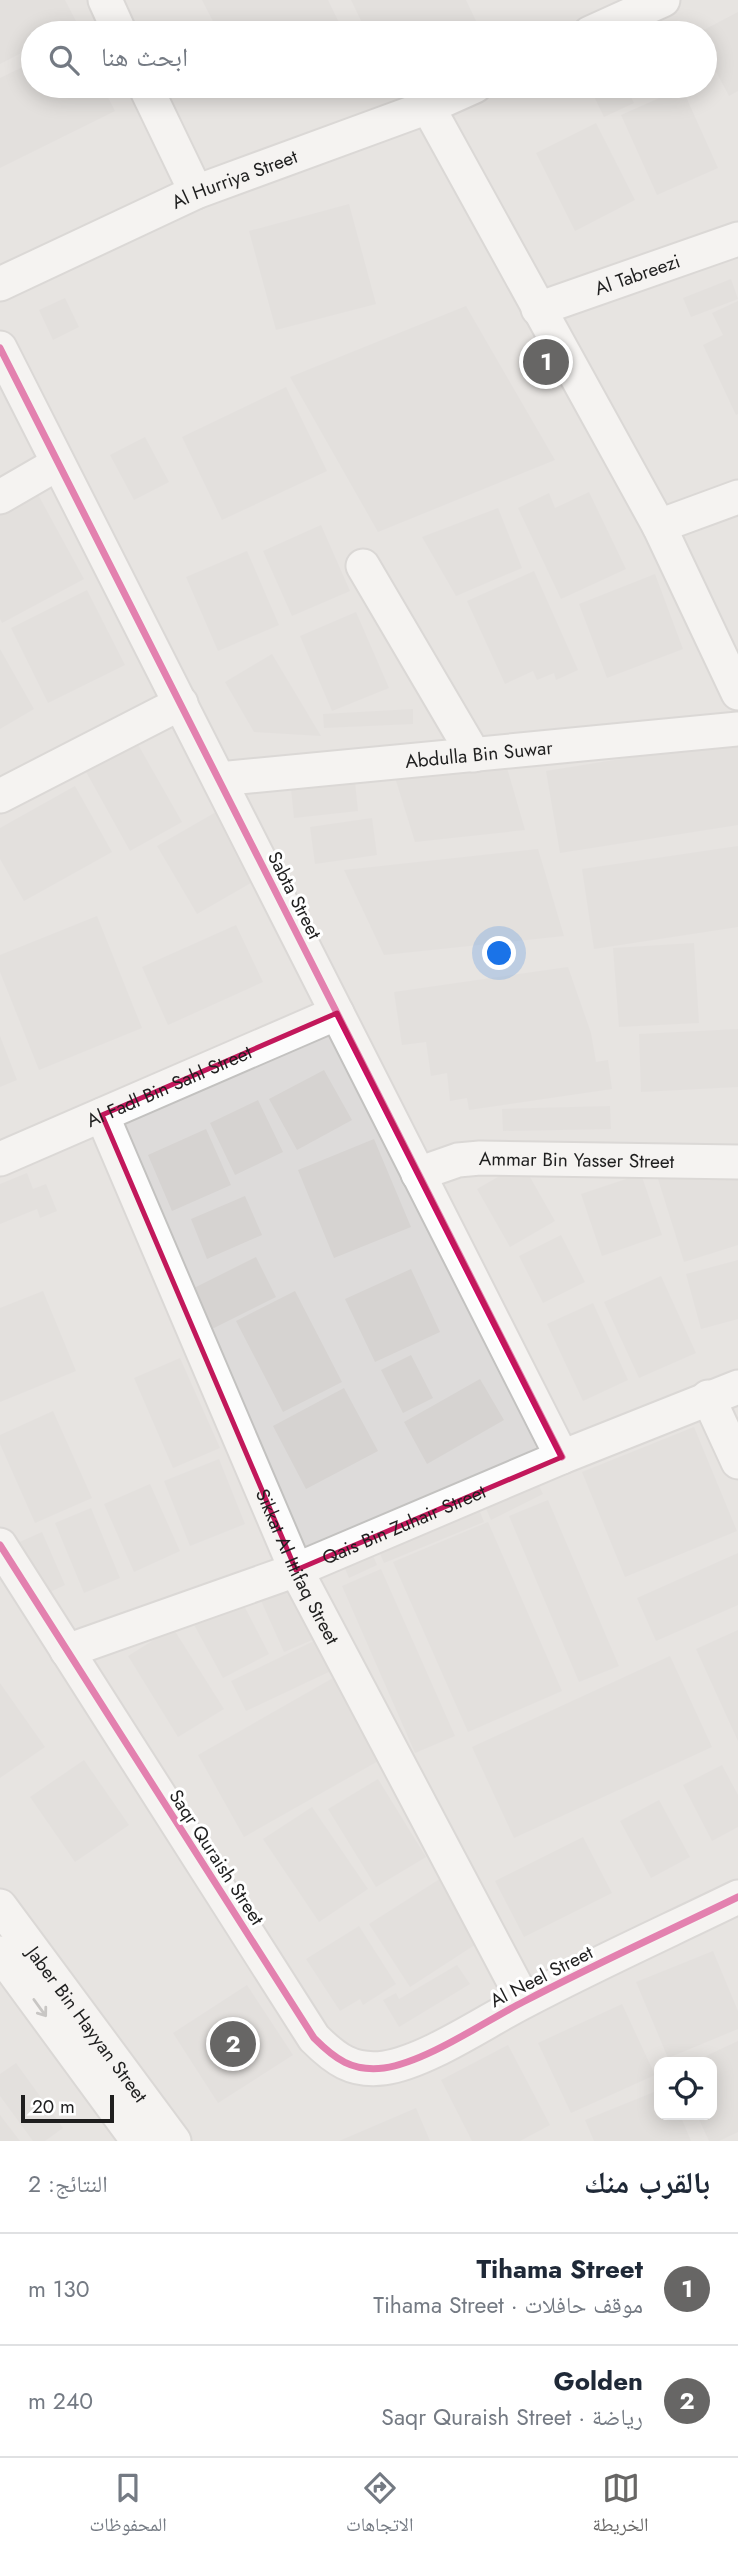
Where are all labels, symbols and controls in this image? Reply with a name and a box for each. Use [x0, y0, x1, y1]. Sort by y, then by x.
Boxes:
search box [21, 21, 717, 98]
text: ابحث هنا [101, 38, 188, 76]
icon: search [45, 41, 83, 79]
street label: Al Hurriya Street [167, 143, 302, 216]
street label: Al Tabreezi [591, 247, 684, 302]
pin: 1 [523, 336, 569, 388]
street label: Abdulla Bin Suwar [404, 734, 554, 775]
street label: Sabta Street [261, 847, 328, 944]
your location [482, 936, 516, 970]
street label: Al Fadl Bin Sahl Street [82, 1038, 256, 1134]
street label: Ammar Bin Yasser Street [479, 1145, 675, 1175]
street label: Qais Bin Zuhair Street [318, 1478, 490, 1571]
street label: Sikkat Al Ittifaq Street [249, 1485, 346, 1649]
street label: Saqr Quraish Street [163, 1784, 271, 1931]
street label: Jaber Bin Hayyan Street [19, 1938, 154, 2108]
street label: Al Neel Street [485, 1939, 598, 2014]
one-way arrow [33, 1999, 48, 2017]
pin: 2 [210, 2018, 256, 2070]
map controls [654, 2057, 717, 2120]
button: locate [654, 2057, 717, 2120]
scale bar [21, 2092, 114, 2124]
text: 20 m [32, 2093, 75, 2120]
text: بالقرب منك [584, 2161, 710, 2204]
text: النتائج: 2 [28, 2167, 108, 2201]
text: Tihama Street [476, 2250, 643, 2288]
text: 130 m [28, 2272, 90, 2306]
text: 1 [681, 2272, 693, 2306]
text: موقف حافلات · Tihama Street [373, 2288, 643, 2322]
text: Golden [554, 2362, 643, 2400]
text: 240 m [28, 2384, 93, 2418]
text: 2 [679, 2384, 695, 2418]
text: رياضة · Saqr Quraish Street [381, 2400, 643, 2434]
tab: المحفوظات [90, 2469, 167, 2543]
tab: الاتجاهات [346, 2469, 413, 2543]
tab: الخريطة [593, 2469, 648, 2543]

